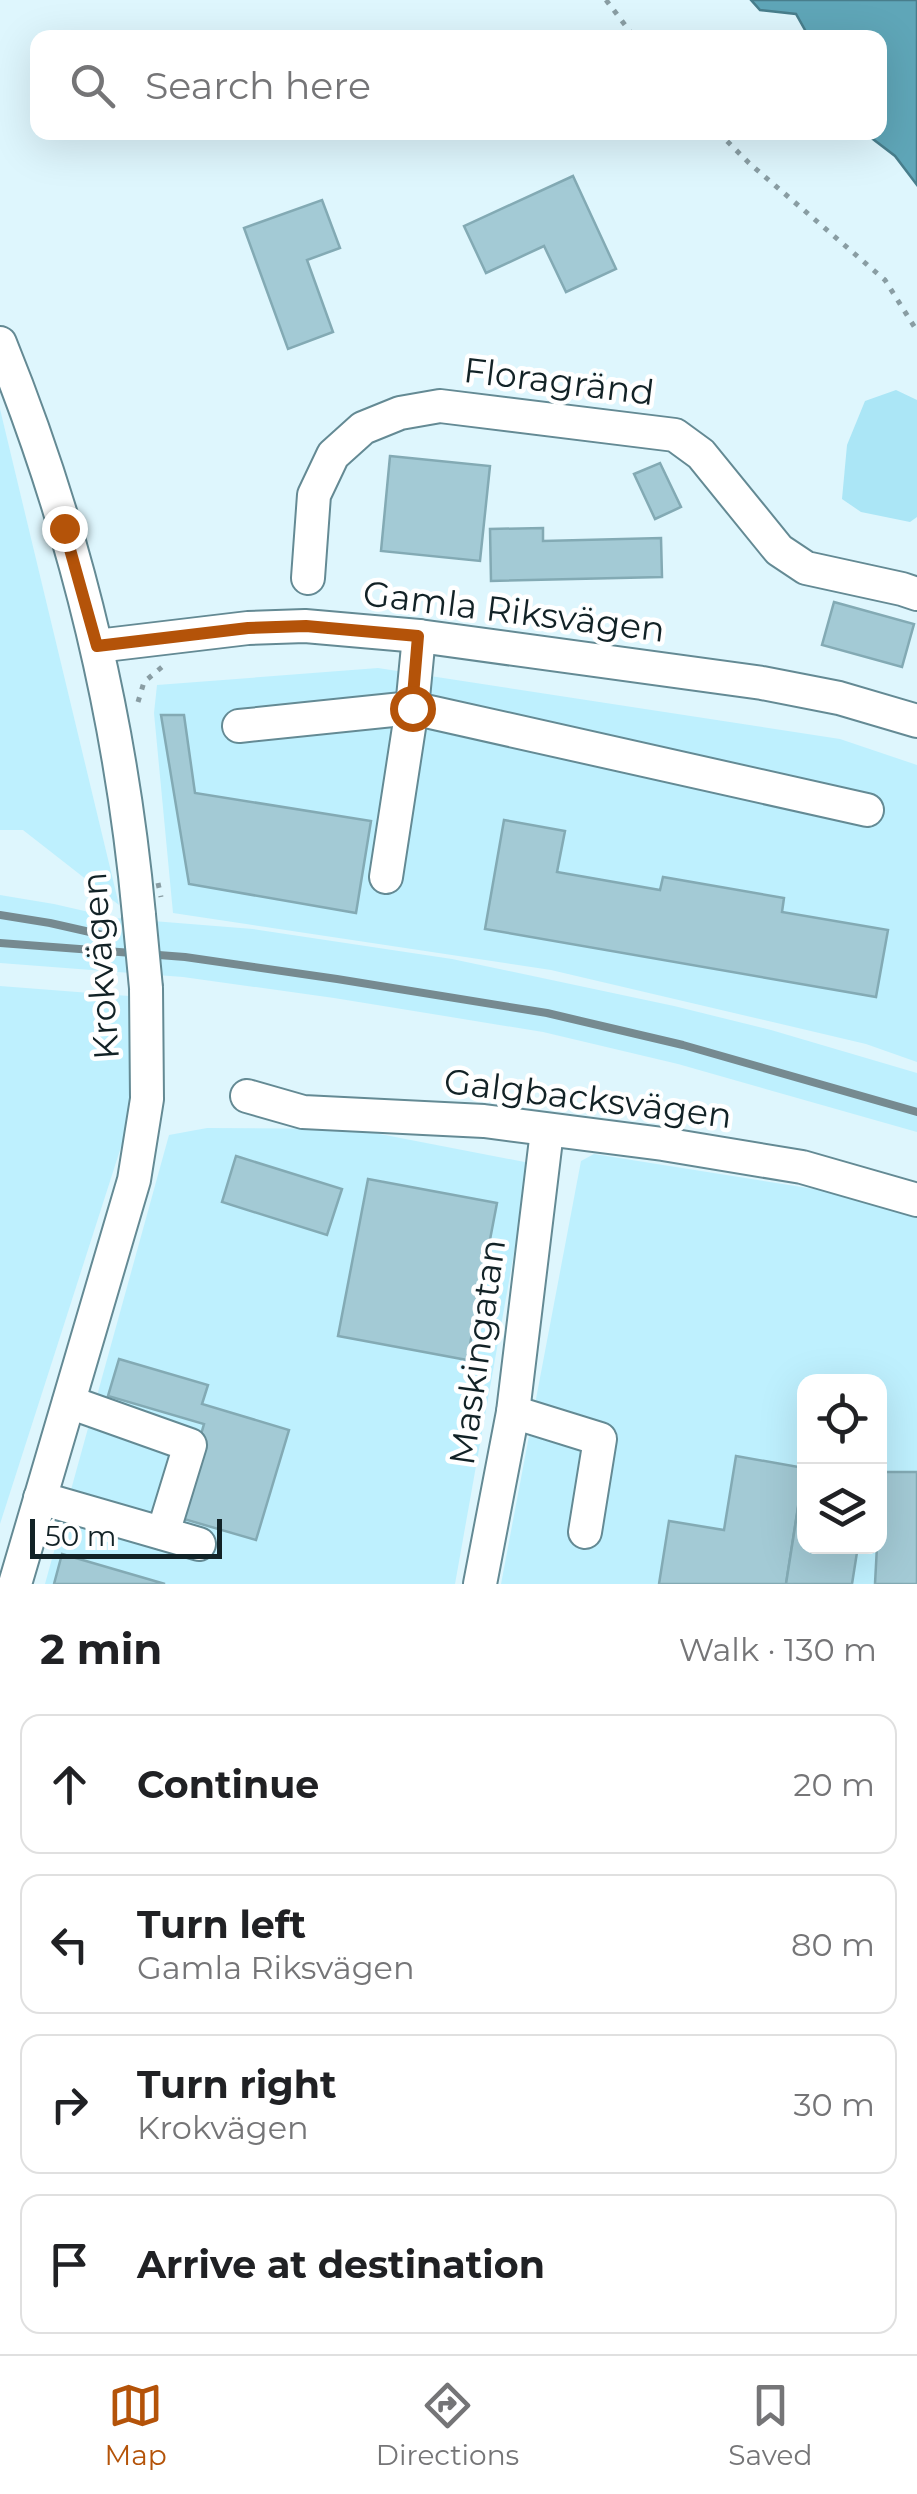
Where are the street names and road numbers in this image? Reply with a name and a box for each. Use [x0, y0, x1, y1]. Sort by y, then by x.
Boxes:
street label: Floragränd [461, 348, 657, 414]
street label: Gamla Riksvägen [361, 571, 667, 651]
street label: Krokvägen [72, 871, 128, 1061]
street label: Galgbacksvägen [442, 1059, 734, 1137]
street label: Maskingatan [440, 1236, 514, 1468]

